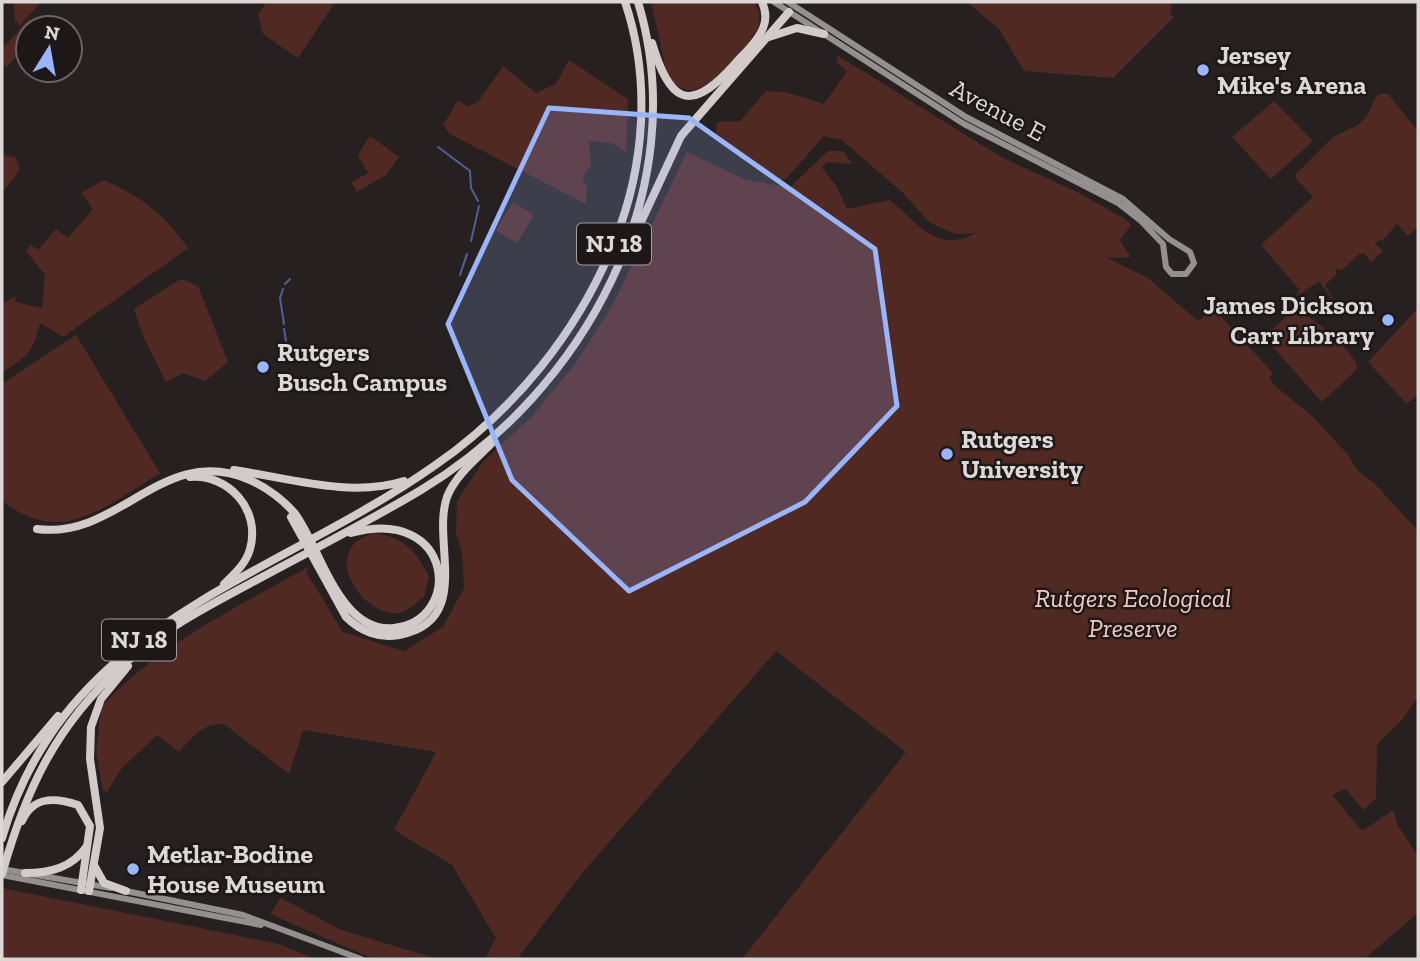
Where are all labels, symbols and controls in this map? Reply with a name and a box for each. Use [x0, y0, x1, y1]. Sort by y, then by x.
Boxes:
north arrow [14, 14, 84, 84]
text: N [43, 20, 61, 45]
place label: Jersey Mike's Arena [1217, 39, 1367, 101]
marker: Jersey Mike's Arena [1195, 62, 1211, 78]
street label: Avenue E [945, 72, 1051, 148]
road number: NJ 18 [577, 224, 651, 264]
place label: James Dickson Carr Library [1203, 289, 1375, 351]
marker: James Dickson Carr Library [1380, 312, 1396, 328]
place label: Rutgers Busch Campus [277, 336, 447, 398]
marker: Rutgers Busch Campus [255, 359, 271, 375]
place label: Rutgers University [961, 423, 1083, 485]
marker: Rutgers University [939, 446, 955, 462]
park label: Rutgers Ecological Preserve [1035, 582, 1231, 644]
road number: NJ 18 [102, 620, 176, 660]
place label: Metlar-Bodine House Museum [147, 838, 325, 900]
marker: Metlar-Bodine House Museum [125, 861, 141, 877]

